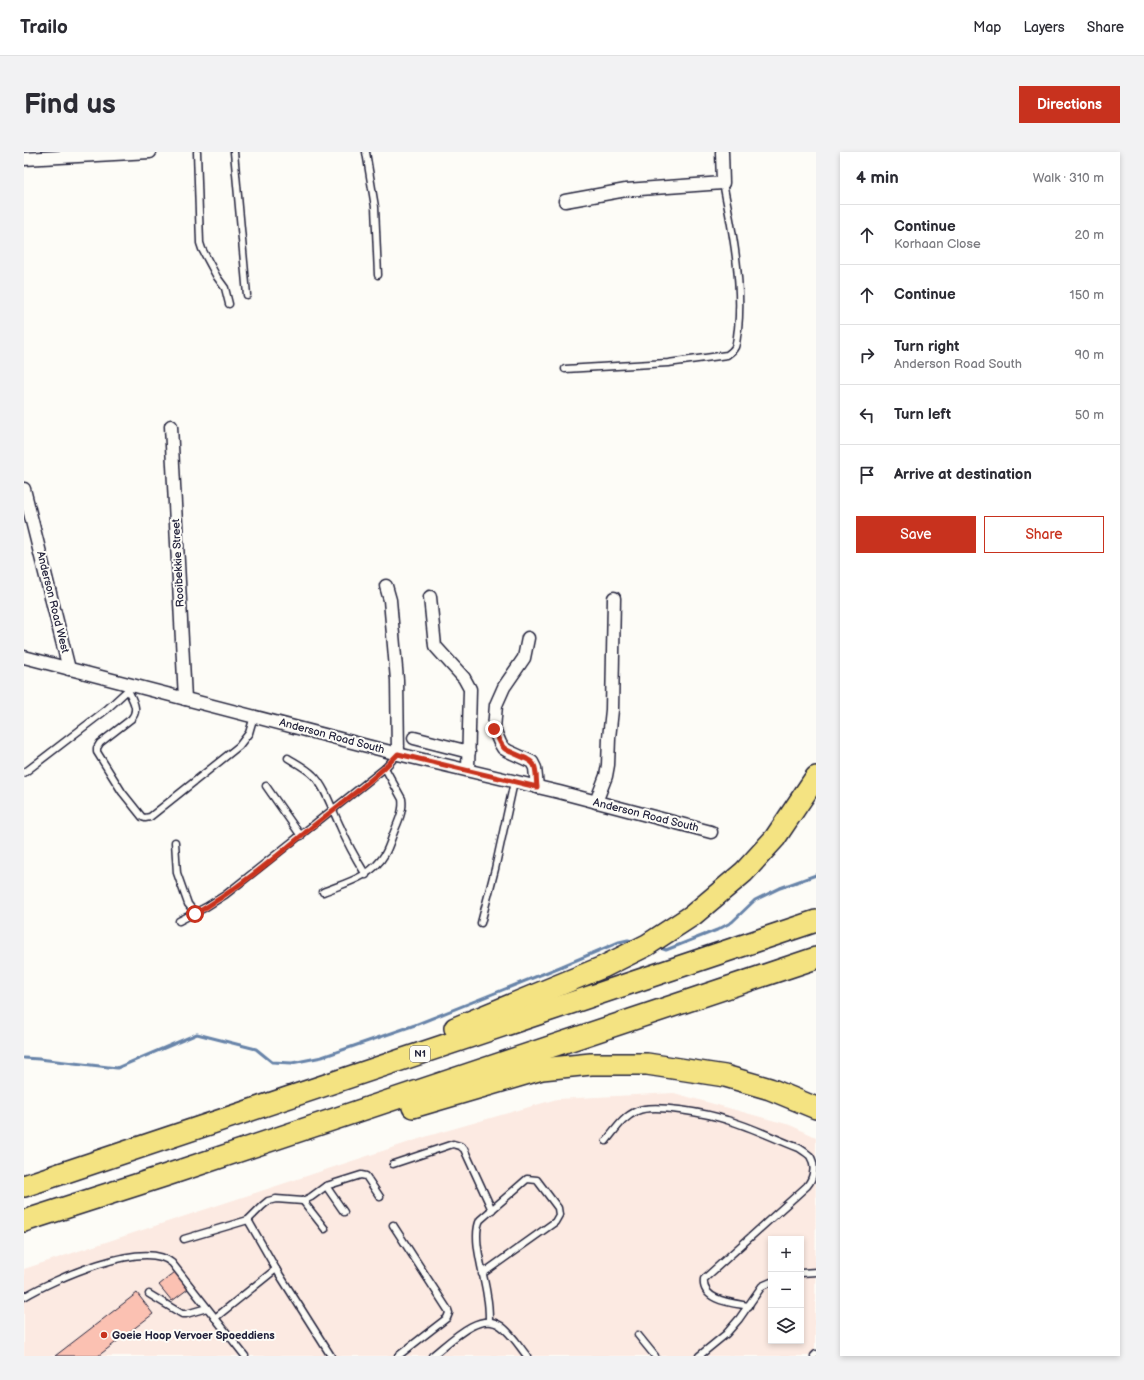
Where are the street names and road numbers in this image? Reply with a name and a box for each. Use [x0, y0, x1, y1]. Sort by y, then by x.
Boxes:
street label: Rooibekkie Street [169, 518, 187, 608]
street label: Anderson Road West [34, 550, 72, 655]
street label: Anderson Road South [278, 716, 386, 756]
street label: Anderson Road South [592, 796, 700, 834]
road number: N1 [410, 1046, 430, 1062]

